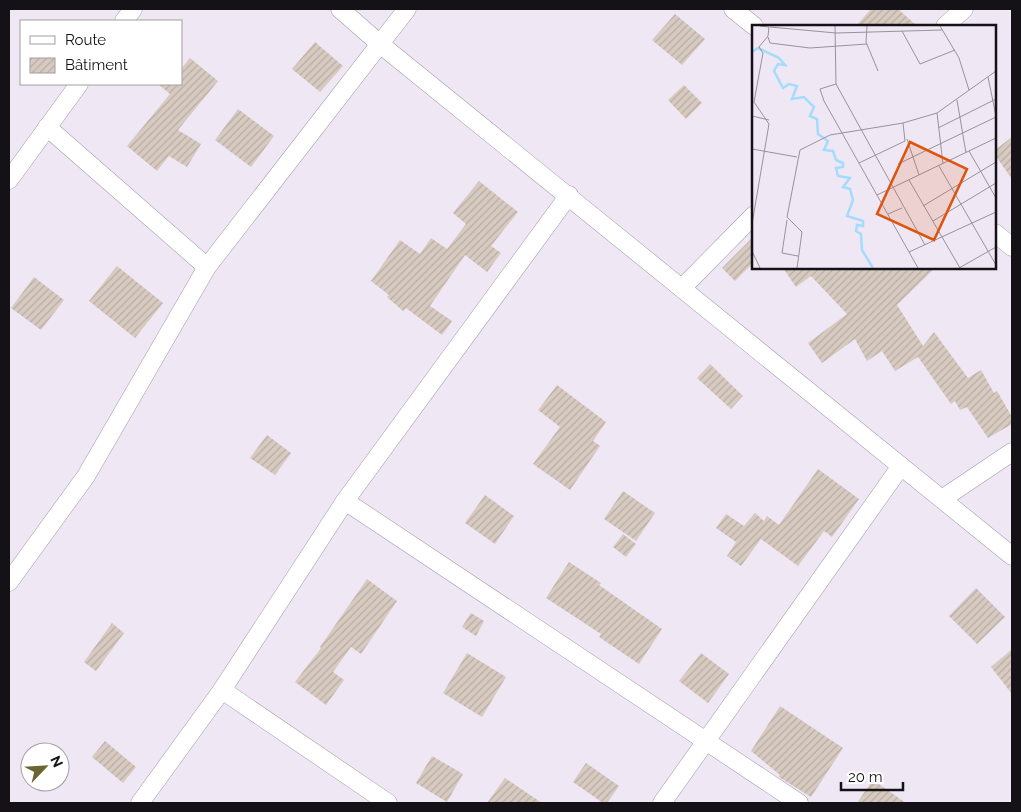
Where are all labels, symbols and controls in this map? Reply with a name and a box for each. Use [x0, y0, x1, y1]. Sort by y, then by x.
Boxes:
legend [20, 20, 182, 85]
inset map [752, 25, 996, 269]
text: Route [65, 31, 106, 49]
text: Bâtiment [65, 56, 128, 74]
north arrow [20, 742, 70, 792]
text: N [47, 753, 66, 770]
scale bar [841, 760, 904, 792]
text: 20 m [848, 768, 883, 786]

